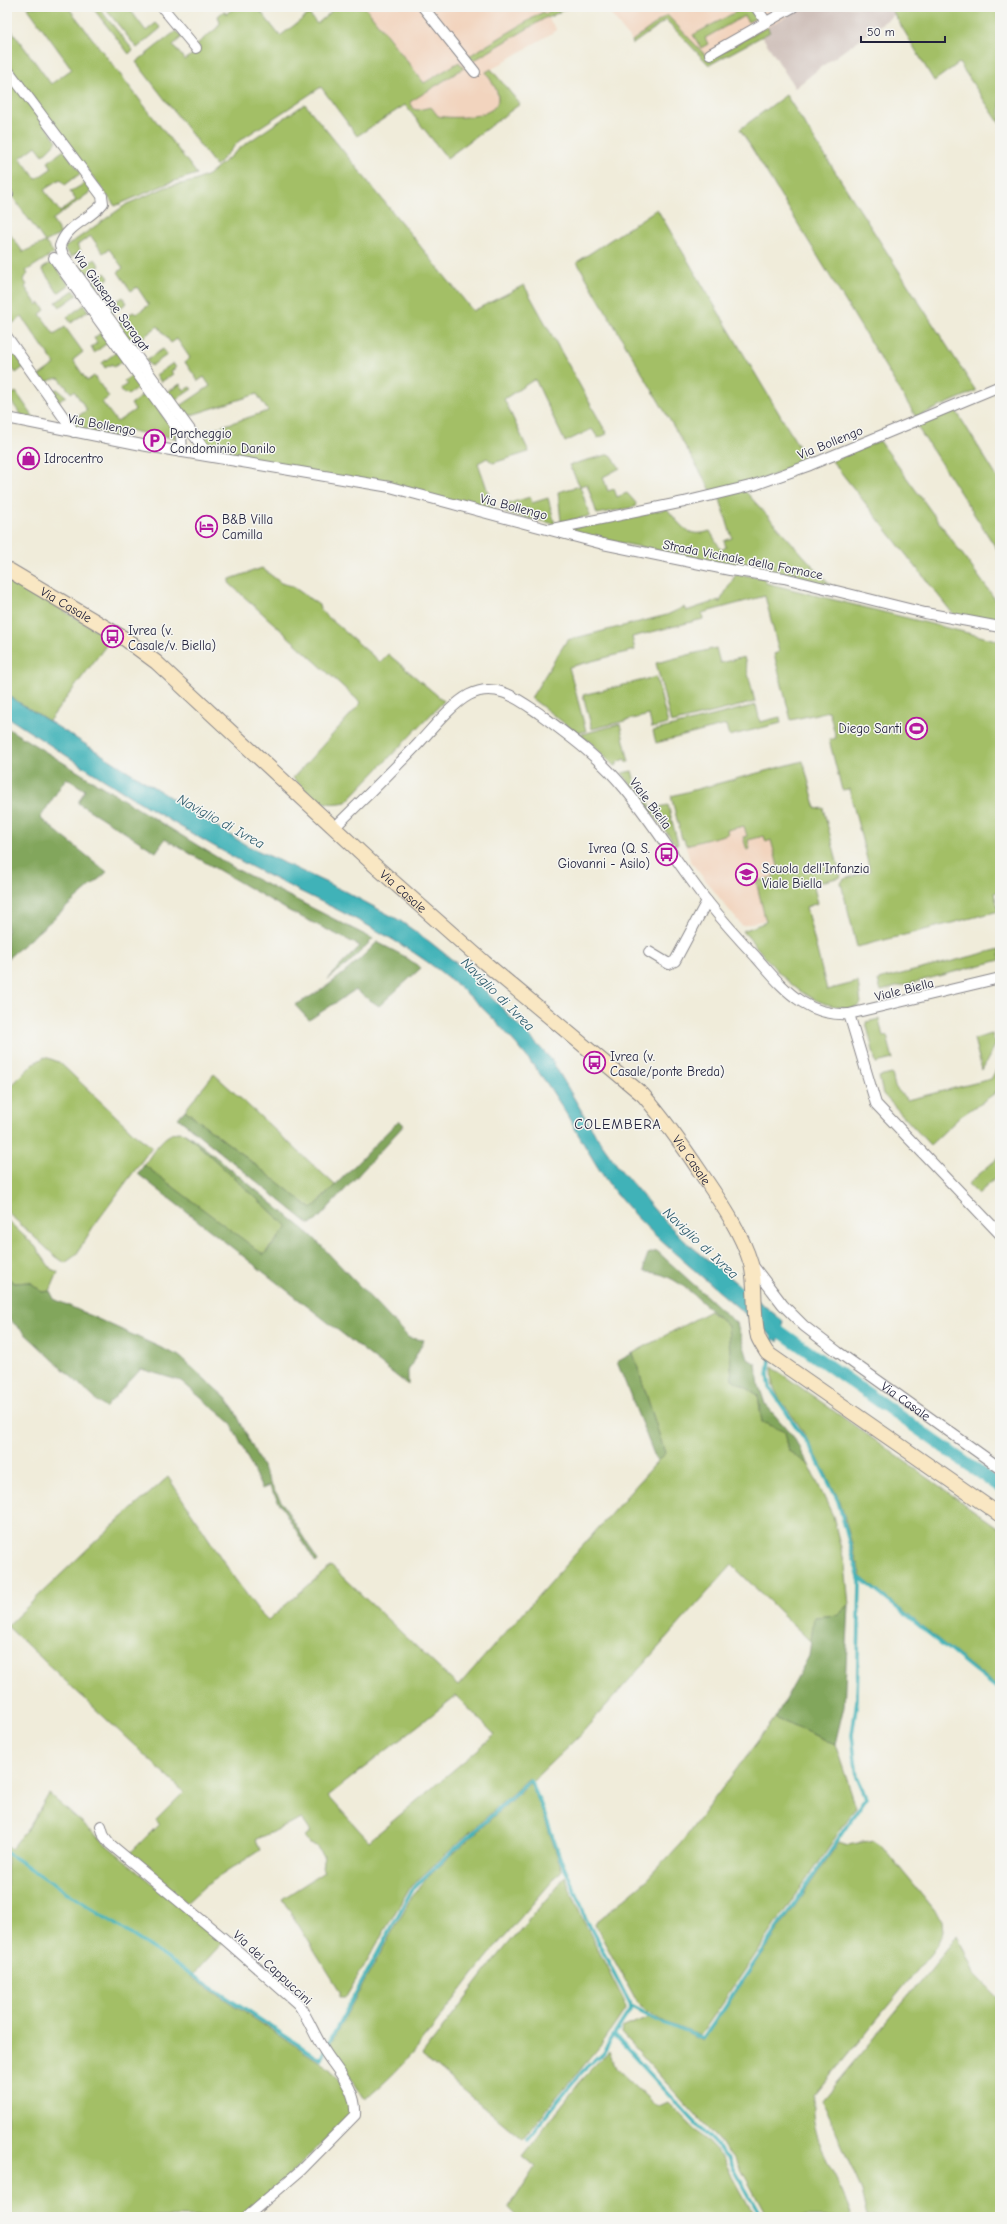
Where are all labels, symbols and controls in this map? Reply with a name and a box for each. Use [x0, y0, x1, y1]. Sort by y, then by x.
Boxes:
scale bar [861, 18, 945, 44]
text: 50 m [867, 25, 895, 39]
street label: Via Giuseppe Saragat [70, 249, 153, 355]
street label: Via Bollengo [67, 411, 137, 438]
street label: Via Bollengo [795, 423, 865, 462]
place label: Parcheggio Condominio Danilo [170, 426, 276, 456]
parking icon: Parcheggio Condominio Danilo [142, 427, 168, 453]
shop icon: Idrocentro [15, 445, 41, 471]
place label: Idrocentro [44, 451, 103, 466]
street label: Via Bollengo [479, 490, 549, 523]
place label: B&B Villa Camilla [222, 512, 273, 542]
hotel icon: B&B Villa Camilla [193, 513, 219, 539]
street label: Strada Vicinale della Fornace [662, 537, 825, 582]
street label: Via Casale [38, 584, 95, 626]
place label: Ivrea (v. Casale/v. Biella) [128, 623, 216, 653]
bus stop icon: Ivrea (v. Casale/v. Biella) [99, 624, 125, 650]
sports icon: Diego Santi [904, 715, 930, 741]
place label: Diego Santi [839, 721, 902, 736]
street label: Viale Biella [626, 775, 675, 832]
water label: Naviglio di Ivrea [174, 790, 267, 852]
place label: Ivrea (Q. S. Giovanni - Asilo) [558, 841, 650, 871]
bus stop icon: Ivrea (Q. S. Giovanni - Asilo) [653, 842, 679, 868]
place label: Scuola dell'Infanzia Viale Biella [762, 861, 869, 891]
school or university icon: Scuola dell'Infanzia Viale Biella [734, 862, 760, 888]
street label: Via Casale [377, 867, 430, 916]
water label: Naviglio di Ivrea [457, 954, 538, 1035]
street label: Viale Biella [873, 975, 935, 1004]
place label: Ivrea (v. Casale/ponte Breda) [610, 1049, 725, 1079]
bus stop icon: Ivrea (v. Casale/ponte Breda) [581, 1050, 607, 1076]
district label: COLEMBERA [574, 1116, 662, 1133]
street label: Via Casale [669, 1132, 714, 1188]
water label: Naviglio di Ivrea [659, 1204, 742, 1283]
street label: Via Casale [878, 1378, 934, 1424]
street label: Via dei Cappuccini [230, 1927, 315, 2008]

